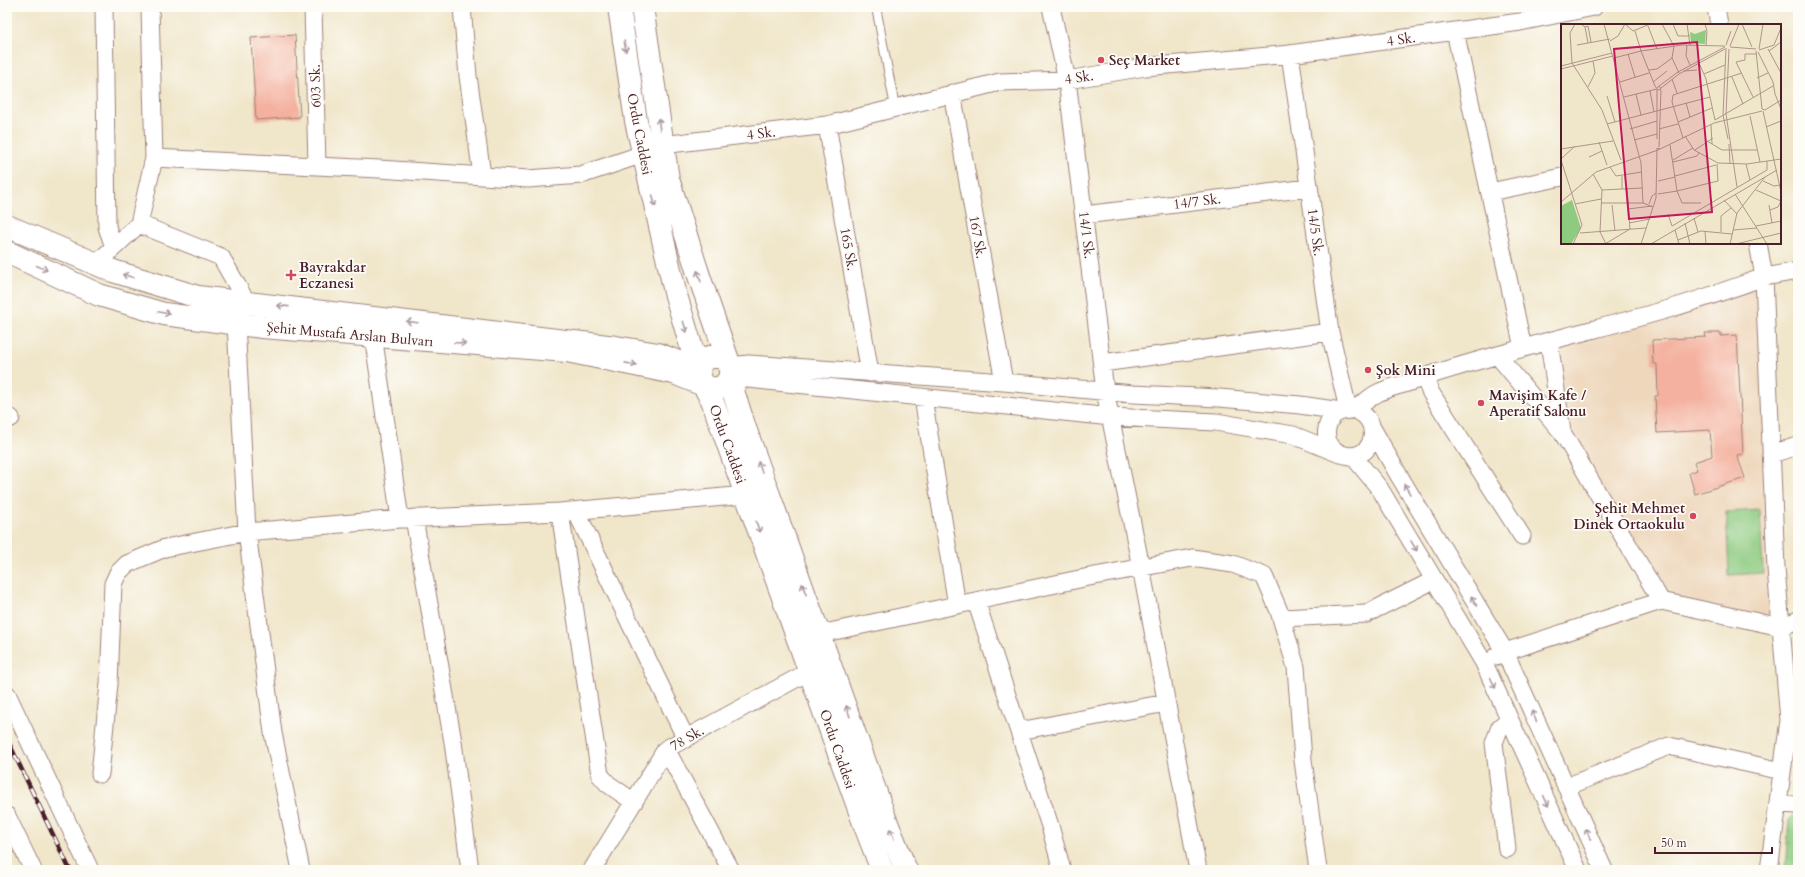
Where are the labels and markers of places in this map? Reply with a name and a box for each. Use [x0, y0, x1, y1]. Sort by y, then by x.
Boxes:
place label: Seç Market [1109, 51, 1180, 70]
marker: Seç Market [1096, 55, 1106, 65]
place label: Bayrakdar Eczanesi [299, 258, 366, 293]
marker: Bayrakdar Eczanesi [286, 270, 296, 280]
place label: Şok Mini [1376, 361, 1436, 380]
marker: Şok Mini [1363, 365, 1373, 375]
place label: Mavişim Kafe / Aperatif Salonu [1489, 386, 1586, 421]
marker: Mavişim Kafe / Aperatif Salonu [1476, 398, 1486, 408]
place label: Şehit Mehmet Dinek Ortaokulu [1574, 499, 1685, 534]
marker: Şehit Mehmet Dinek Ortaokulu [1688, 511, 1698, 521]

